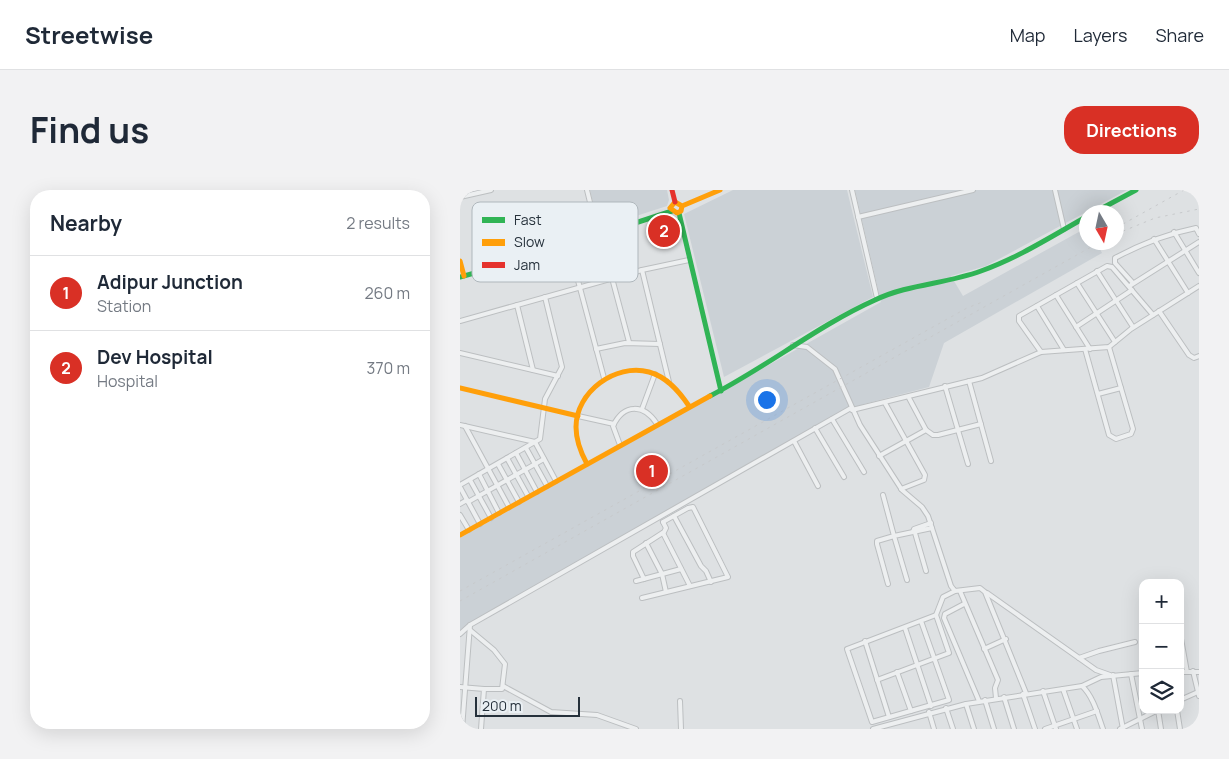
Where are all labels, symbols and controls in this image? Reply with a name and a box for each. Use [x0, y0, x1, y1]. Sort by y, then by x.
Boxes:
text: Streetwise [25, 18, 153, 51]
text: Map [1010, 23, 1045, 47]
text: Layers [1073, 23, 1127, 47]
text: Share [1155, 23, 1204, 47]
text: Find us [30, 106, 149, 154]
button: Directions [1064, 106, 1199, 154]
legend [472, 202, 638, 282]
north arrow [1079, 205, 1124, 250]
text: Nearby [50, 209, 122, 237]
text: Fast [514, 210, 542, 229]
text: 2 results [346, 212, 410, 234]
pin: 2 [648, 212, 680, 250]
text: Slow [514, 232, 545, 251]
text: Jam [514, 255, 540, 274]
text: Adipur Junction [97, 269, 243, 295]
text: 1 [62, 282, 70, 304]
text: 260 m [364, 282, 410, 304]
text: Station [97, 295, 151, 317]
text: Dev Hospital [97, 344, 213, 370]
text: 2 [61, 357, 71, 379]
text: 370 m [367, 357, 410, 379]
text: Hospital [97, 370, 158, 392]
your location [754, 387, 780, 413]
pin: 1 [636, 452, 668, 490]
map controls [1139, 579, 1184, 714]
button: + [1139, 579, 1184, 624]
button: − [1139, 624, 1184, 669]
button: layers [1139, 669, 1184, 714]
scale bar [475, 694, 580, 717]
text: 200 m [482, 696, 522, 715]

